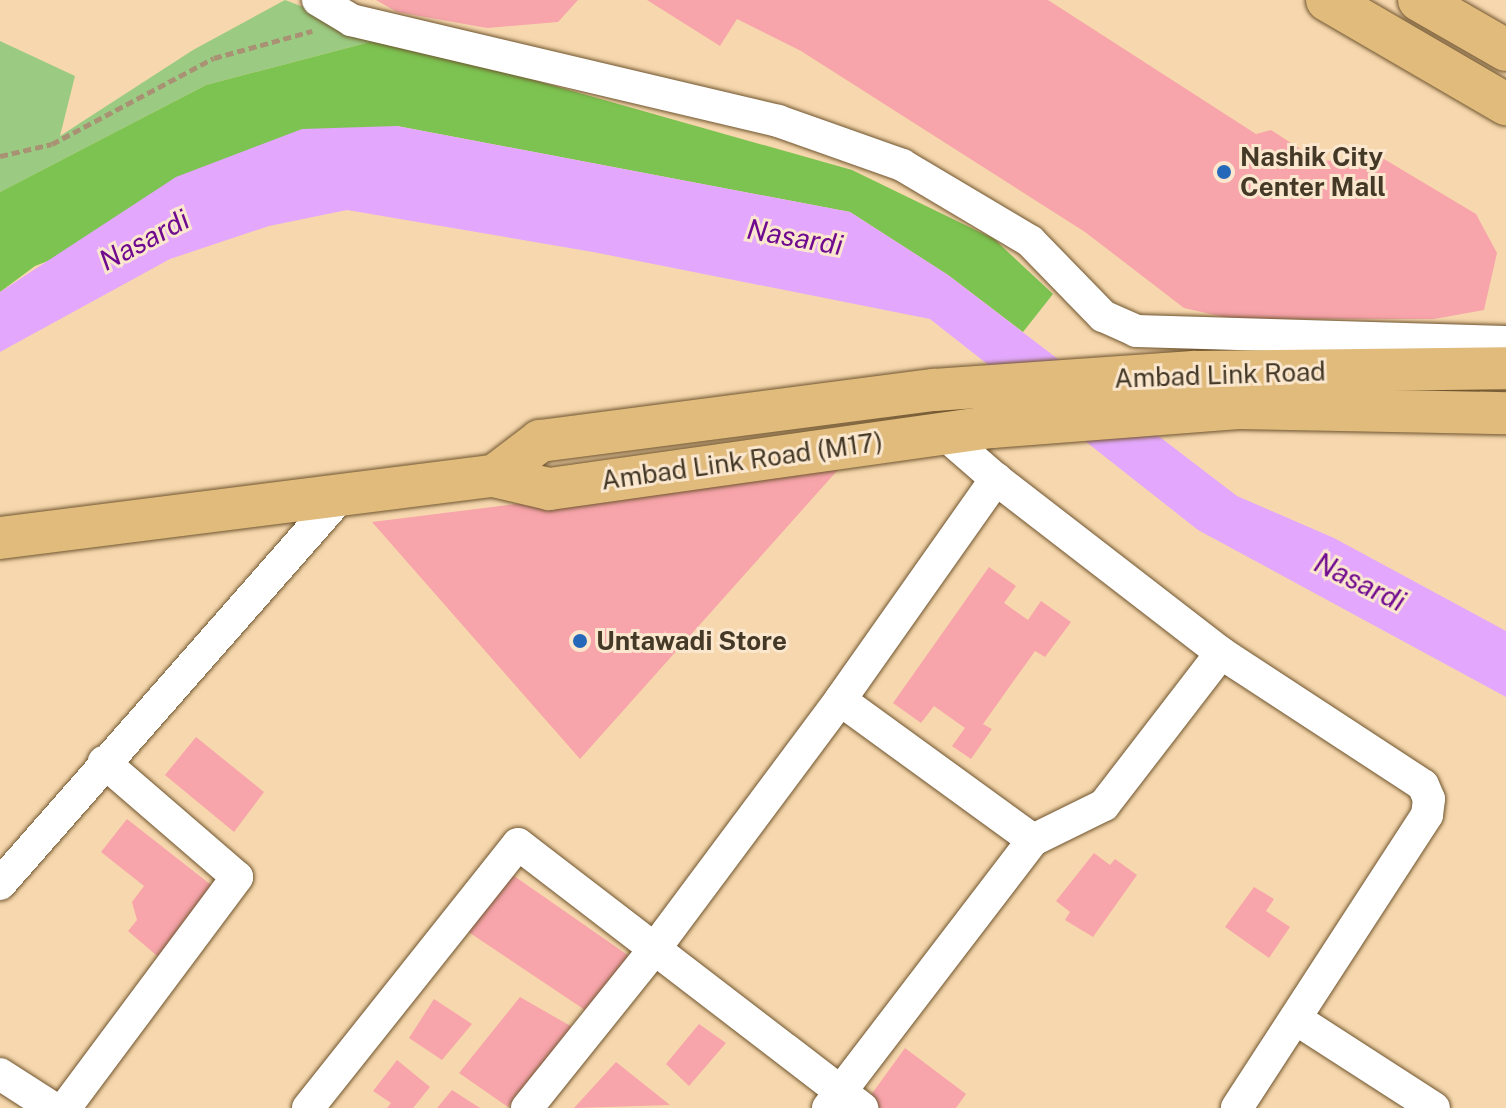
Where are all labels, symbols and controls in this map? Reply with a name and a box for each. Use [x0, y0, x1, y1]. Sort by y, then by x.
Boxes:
place label: Nashik City Center Mall [1240, 141, 1386, 202]
marker: Nashik City Center Mall [1215, 163, 1233, 181]
water label: Nasardi [93, 202, 195, 278]
water label: Nasardi [744, 212, 846, 262]
street label: Ambad Link Road [1114, 356, 1326, 394]
street label: Ambad Link Road (M17) [599, 426, 885, 496]
water label: Nasardi [1309, 546, 1411, 618]
place label: Untawadi Store [596, 625, 787, 657]
marker: Untawadi Store [571, 632, 589, 650]

